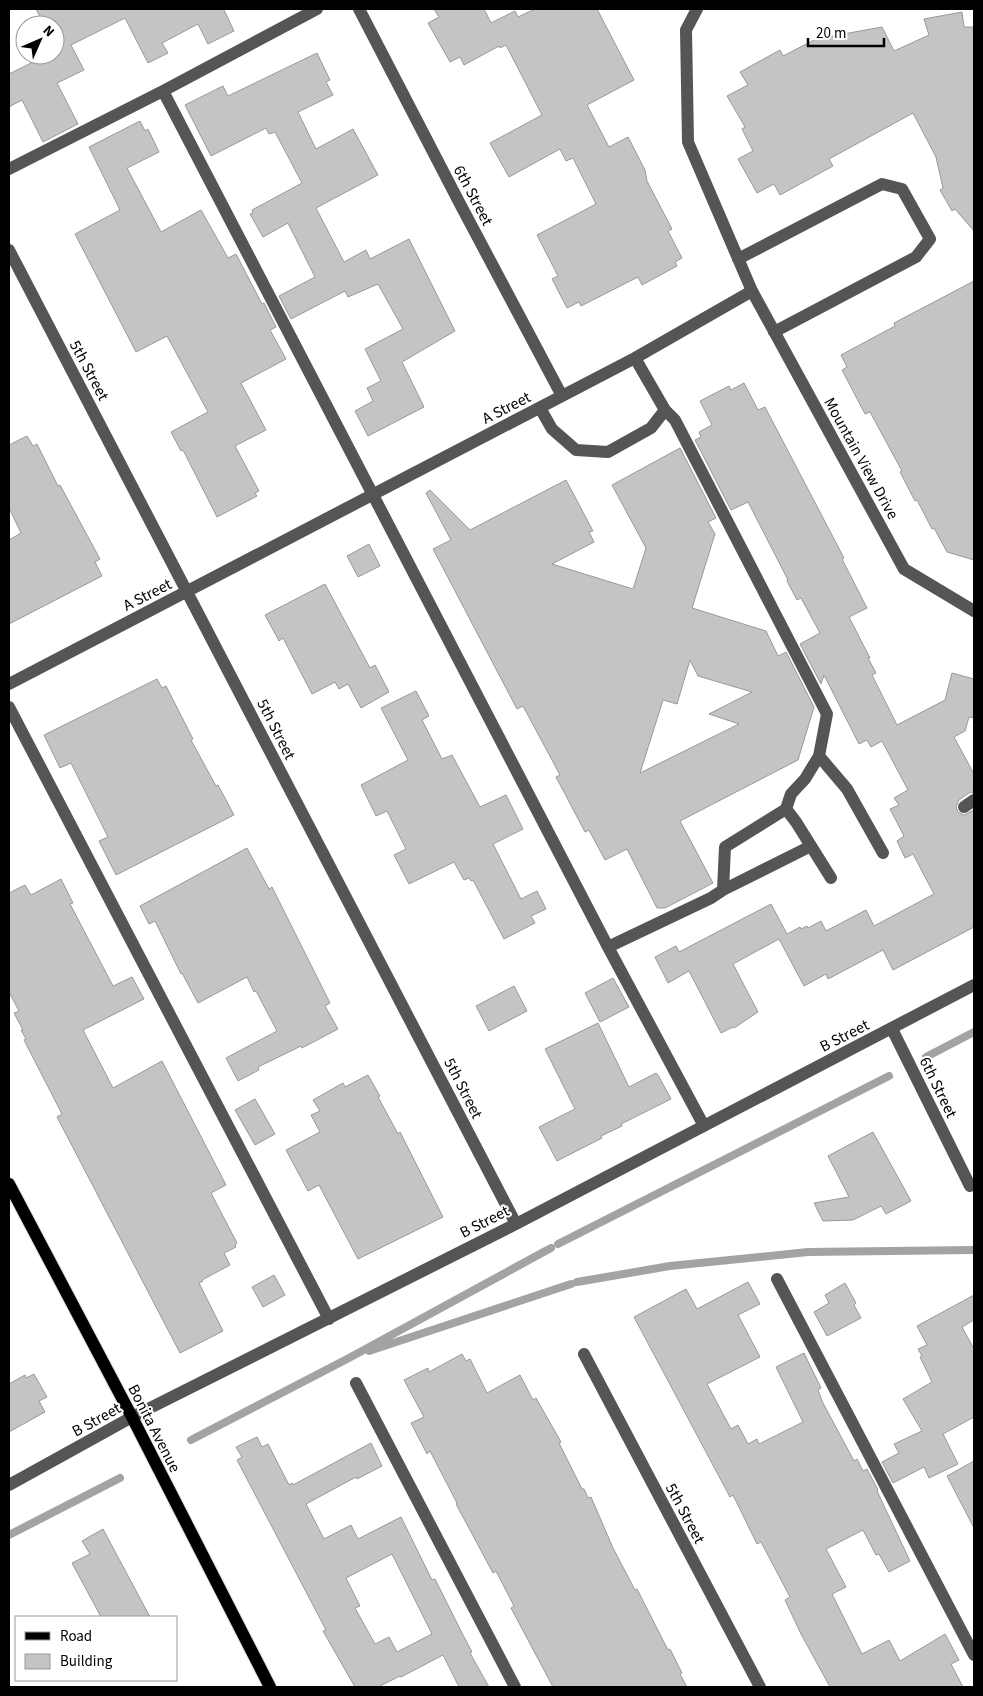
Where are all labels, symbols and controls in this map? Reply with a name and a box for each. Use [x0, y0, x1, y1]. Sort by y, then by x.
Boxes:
north arrow [15, 15, 65, 65]
scale bar [808, 15, 884, 47]
text: N [38, 21, 59, 42]
text: 20 m [816, 23, 846, 44]
street label: 6th Street [448, 161, 498, 230]
street label: 5th Street [64, 336, 114, 405]
street label: A Street [478, 386, 535, 429]
street label: Mountain View Drive [818, 394, 904, 524]
street label: A Street [119, 573, 176, 616]
street label: 5th Street [251, 695, 301, 764]
street label: B Street [816, 1014, 873, 1058]
street label: 6th Street [914, 1053, 963, 1122]
street label: 5th Street [438, 1054, 488, 1123]
street label: B Street [456, 1200, 513, 1244]
street label: Bonita Avenue [122, 1381, 186, 1476]
street label: B Street [68, 1397, 125, 1442]
street label: 5th Street [660, 1479, 710, 1548]
legend [15, 1616, 178, 1681]
text: Road [60, 1626, 92, 1647]
text: Building [60, 1651, 113, 1672]

